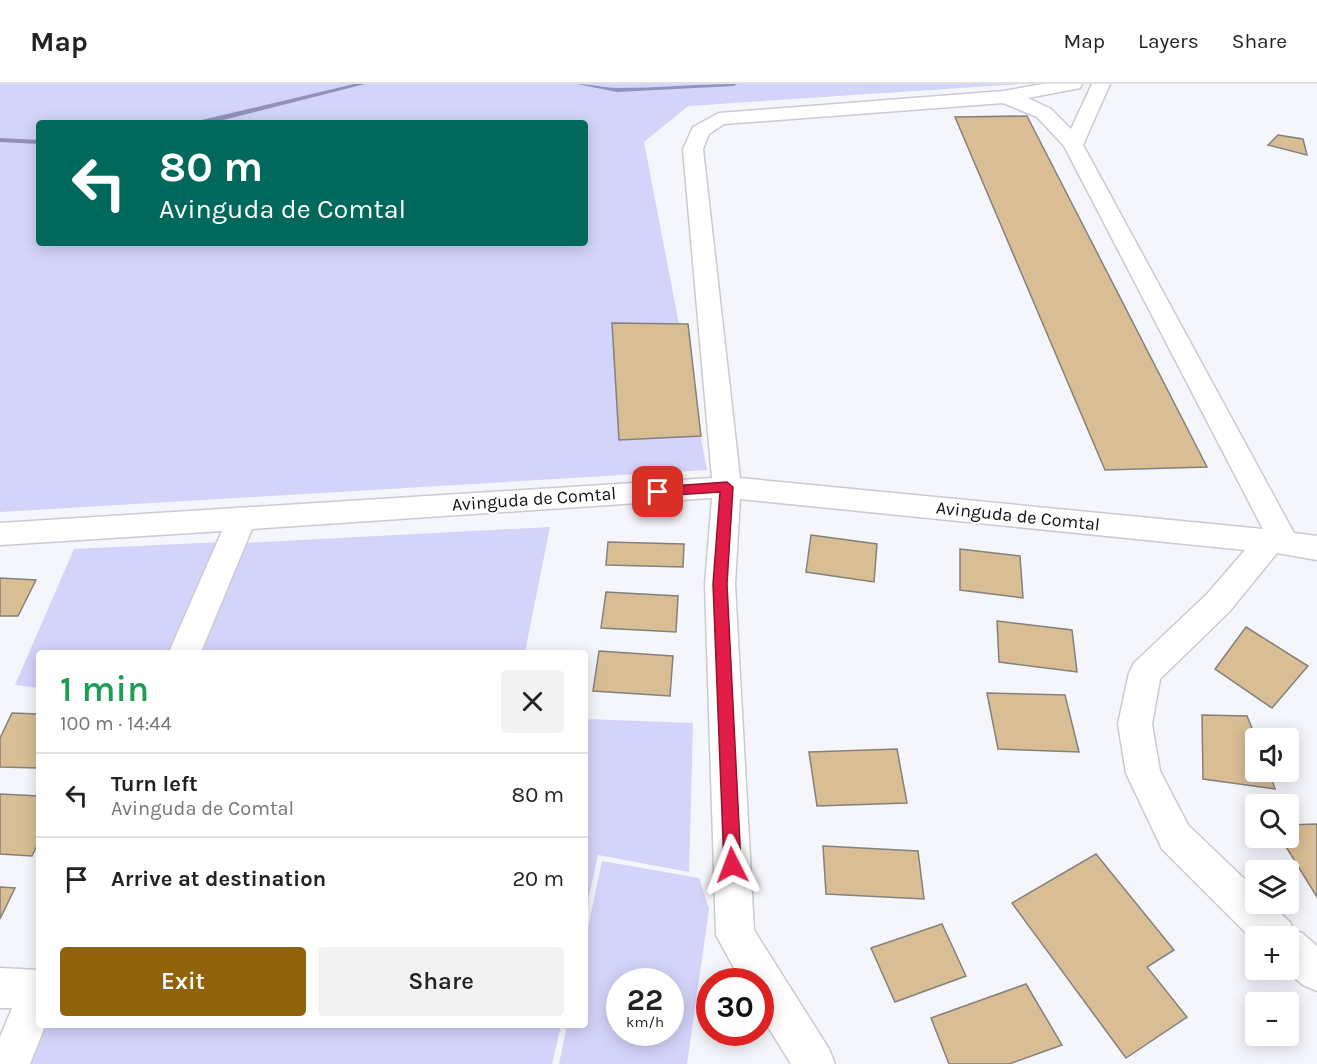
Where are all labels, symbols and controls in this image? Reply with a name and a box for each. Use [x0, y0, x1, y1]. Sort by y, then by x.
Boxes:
text: Map [30, 25, 88, 58]
text: Map [1063, 29, 1105, 53]
text: Layers [1138, 29, 1199, 53]
text: Share [1232, 29, 1287, 53]
text: 80 m [159, 142, 263, 192]
icon: left [60, 144, 138, 222]
text: Avinguda de Comtal [159, 193, 406, 225]
pin [632, 466, 683, 517]
icon: arrive [641, 475, 674, 508]
street label: Avinguda de Comtal [451, 482, 617, 516]
street label: Avinguda de Comtal [935, 496, 1101, 536]
text: 1 min [60, 668, 149, 710]
button: close [501, 670, 564, 733]
text: 100 m · 14:44 [60, 712, 172, 735]
map controls [1245, 728, 1299, 1046]
button: sound [1245, 728, 1299, 782]
text: Turn left [111, 771, 198, 797]
icon: left [60, 779, 93, 812]
text: 80 m [512, 782, 564, 808]
button: search [1245, 794, 1299, 848]
text: Avinguda de Comtal [111, 797, 294, 820]
position arrow [700, 833, 764, 897]
button: layers [1245, 860, 1299, 914]
icon: arrive [60, 863, 93, 896]
text: Arrive at destination [111, 866, 326, 892]
text: 20 m [512, 866, 564, 892]
button: + [1245, 926, 1299, 980]
button: Exit [60, 947, 306, 1016]
button: Share [318, 947, 564, 1016]
speed limit sign: 30 [696, 968, 774, 1046]
text: 22 [627, 982, 663, 1018]
button: − [1245, 992, 1299, 1046]
text: km/h [626, 1013, 664, 1031]

